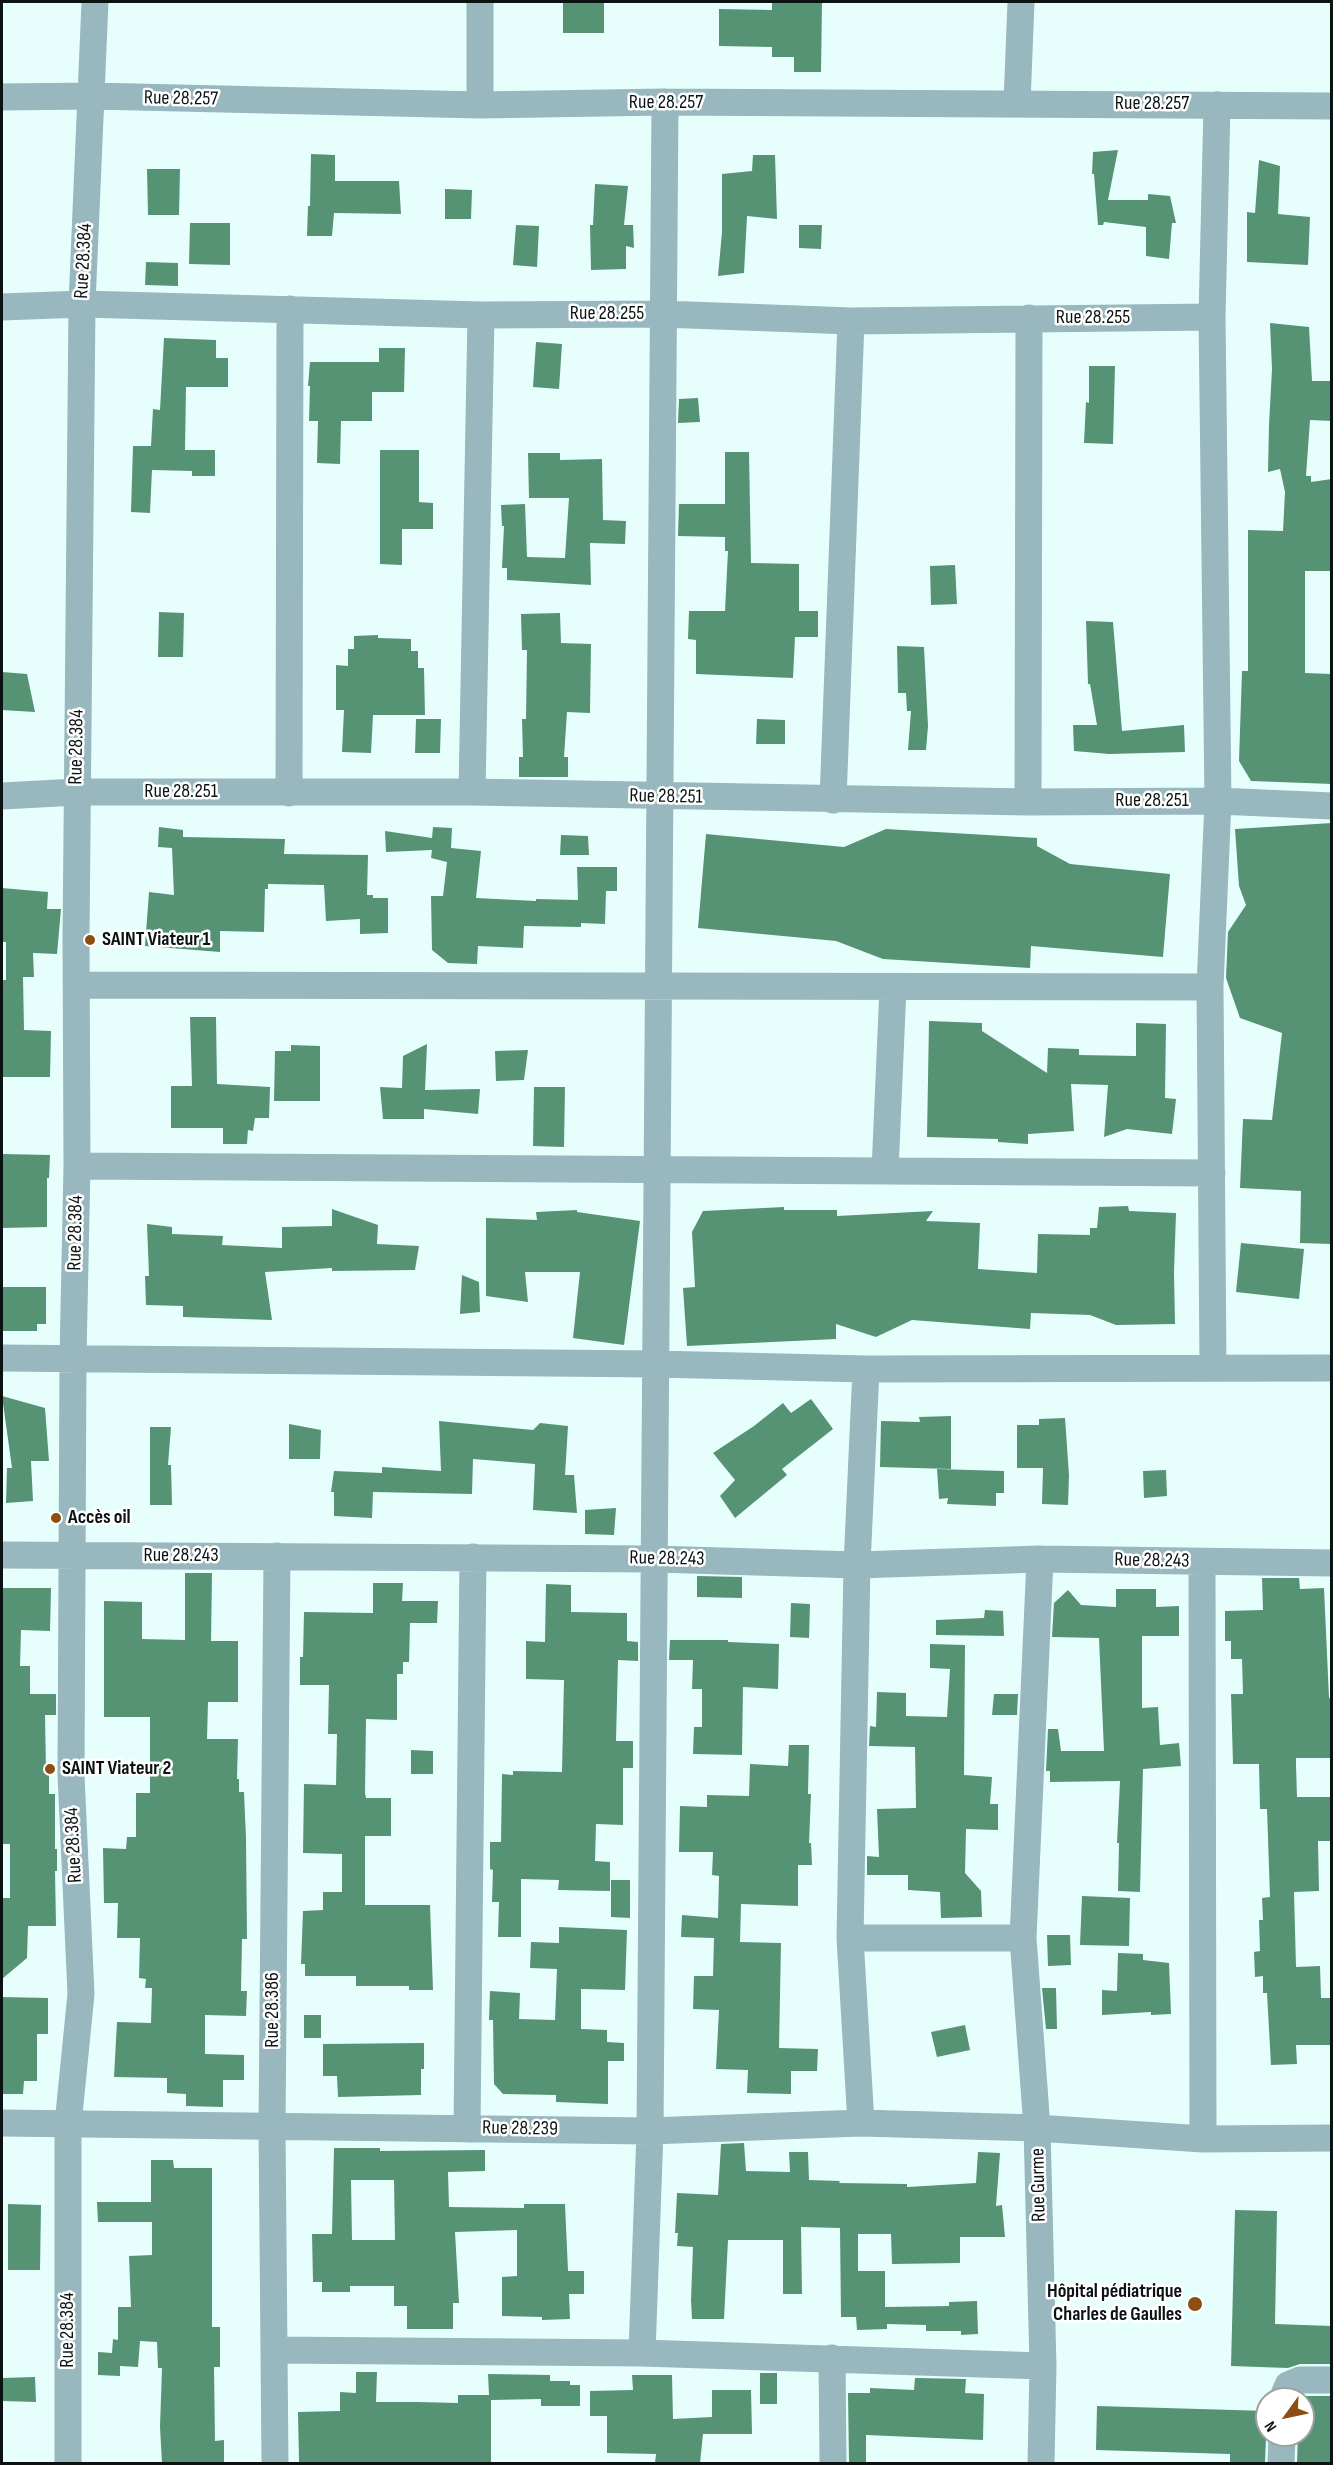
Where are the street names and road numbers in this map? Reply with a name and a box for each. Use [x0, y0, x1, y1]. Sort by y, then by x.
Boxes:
street label: Rue 28.257 [144, 86, 218, 112]
street label: Rue 28.257 [629, 91, 703, 115]
street label: Rue 28.257 [1115, 92, 1189, 116]
street label: Rue 28.384 [70, 223, 98, 299]
street label: Rue 28.255 [570, 302, 644, 326]
street label: Rue 28.255 [1056, 306, 1130, 330]
street label: Rue 28.384 [64, 709, 90, 785]
street label: Rue 28.251 [144, 780, 218, 804]
street label: Rue 28.251 [629, 784, 703, 810]
street label: Rue 28.251 [1115, 789, 1189, 813]
street label: Rue 28.384 [63, 1195, 89, 1271]
street label: Rue 28.243 [143, 1544, 219, 1568]
street label: Rue 28.243 [629, 1546, 705, 1572]
street label: Rue 28.243 [1114, 1548, 1190, 1574]
street label: Rue 28.384 [60, 1807, 88, 1883]
street label: Rue 28.386 [261, 1972, 285, 2048]
street label: Rue 28.239 [482, 2116, 558, 2142]
street label: Rue Gurme [1026, 2148, 1052, 2222]
street label: Rue 28.384 [56, 2292, 80, 2368]

